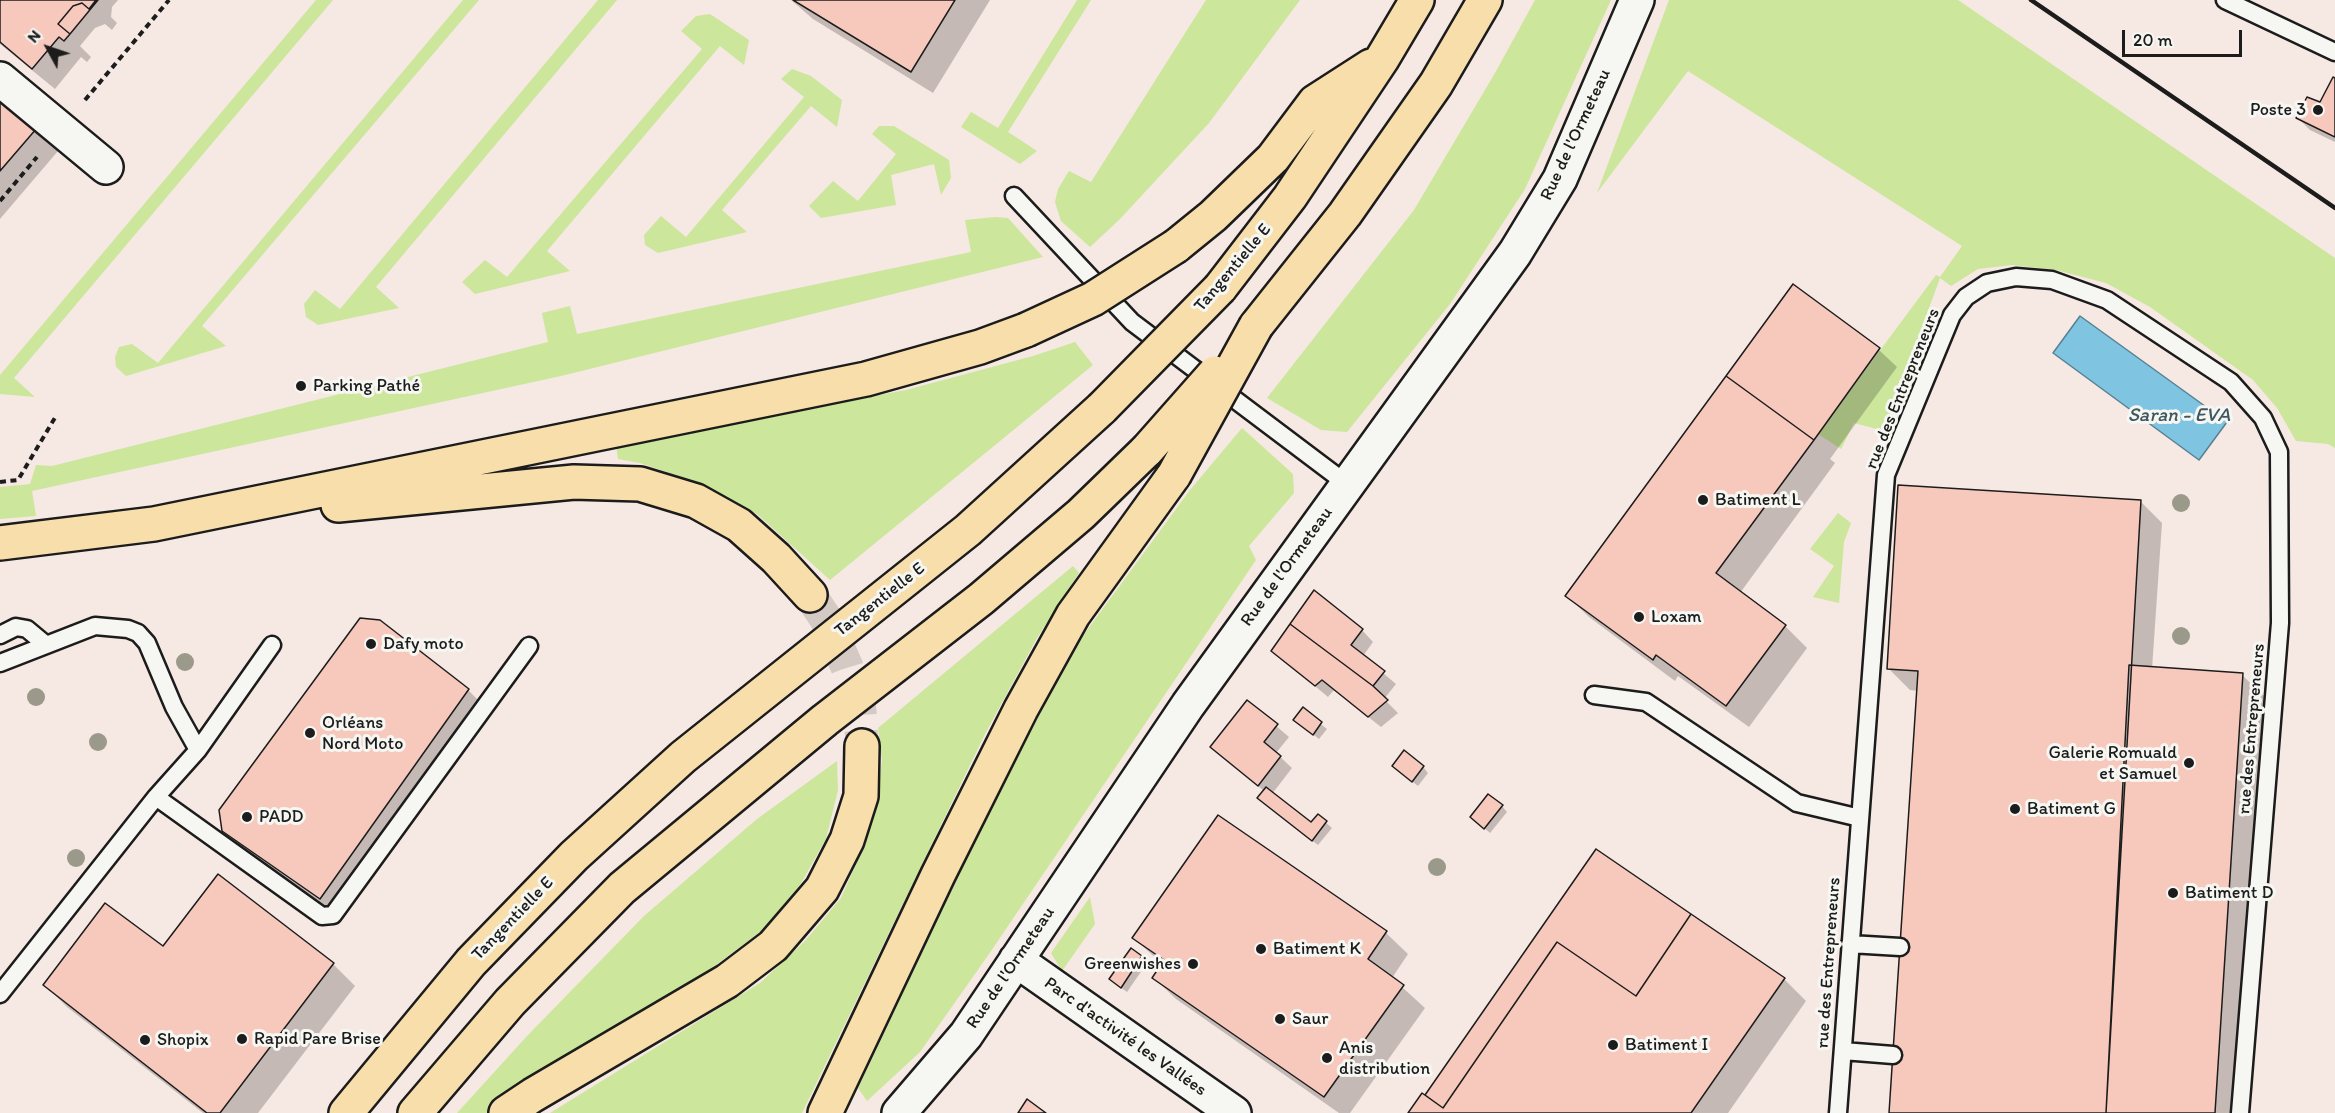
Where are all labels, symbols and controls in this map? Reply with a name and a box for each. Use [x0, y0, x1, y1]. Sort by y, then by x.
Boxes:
north arrow [18, 18, 78, 78]
scale bar [2125, 18, 2245, 56]
text: N [23, 26, 45, 46]
text: 20 m [2133, 29, 2173, 51]
street label: Rue de l'Ormeteau [1536, 66, 1616, 204]
place label: Poste 3 [2250, 99, 2306, 121]
marker: Poste 3 [2311, 103, 2325, 117]
street label: Tangentielle E [1190, 220, 1276, 316]
street label: rue des Entrepreneurs [1861, 305, 1945, 473]
place label: Parking Pathé [313, 375, 420, 397]
marker: Parking Pathé [294, 379, 308, 393]
water label: Saran - EVA [2128, 404, 2230, 428]
place label: Batiment L [1715, 489, 1801, 511]
marker: Batiment L [1696, 493, 1710, 507]
street label: Rue de l'Ormeteau [1236, 503, 1338, 631]
street label: Tangentielle E [831, 558, 929, 642]
place label: Loxam [1651, 606, 1702, 628]
marker: Loxam [1632, 610, 1646, 624]
place label: Dafy moto [383, 633, 464, 655]
marker: Dafy moto [364, 637, 378, 651]
street label: rue des Entrepreneurs [2234, 643, 2270, 815]
place label: Orléans Nord Moto [322, 712, 403, 754]
marker: Orléans Nord Moto [303, 726, 317, 740]
place label: Galerie Romuald et Samuel [2048, 742, 2177, 784]
marker: Galerie Romuald et Samuel [2182, 756, 2196, 770]
place label: Batiment G [2027, 798, 2116, 820]
marker: Batiment G [2008, 802, 2022, 816]
place label: PADD [259, 806, 304, 828]
marker: PADD [240, 810, 254, 824]
street label: Tangentielle E [468, 873, 558, 965]
street label: rue des Entrepreneurs [1812, 877, 1846, 1049]
place label: Batiment D [2185, 882, 2273, 904]
marker: Batiment D [2166, 886, 2180, 900]
street label: Rue de l'Ormeteau [962, 903, 1060, 1033]
place label: Batiment K [1273, 938, 1361, 960]
marker: Batiment K [1254, 942, 1268, 956]
place label: Greenwishes [1084, 953, 1181, 975]
marker: Greenwishes [1186, 957, 1200, 971]
street label: Parc d'activité les Vallées [1040, 973, 1210, 1101]
place label: Saur [1292, 1008, 1328, 1030]
marker: Saur [1273, 1012, 1287, 1026]
place label: Rapid Pare Brise [254, 1028, 381, 1050]
place label: Shopix [157, 1029, 208, 1051]
marker: Rapid Pare Brise [235, 1032, 249, 1046]
marker: Shopix [138, 1033, 152, 1047]
place label: Batiment I [1625, 1034, 1708, 1056]
place label: Anis distribution [1339, 1037, 1430, 1080]
marker: Batiment I [1606, 1038, 1620, 1052]
marker: Anis distribution [1320, 1051, 1334, 1065]

